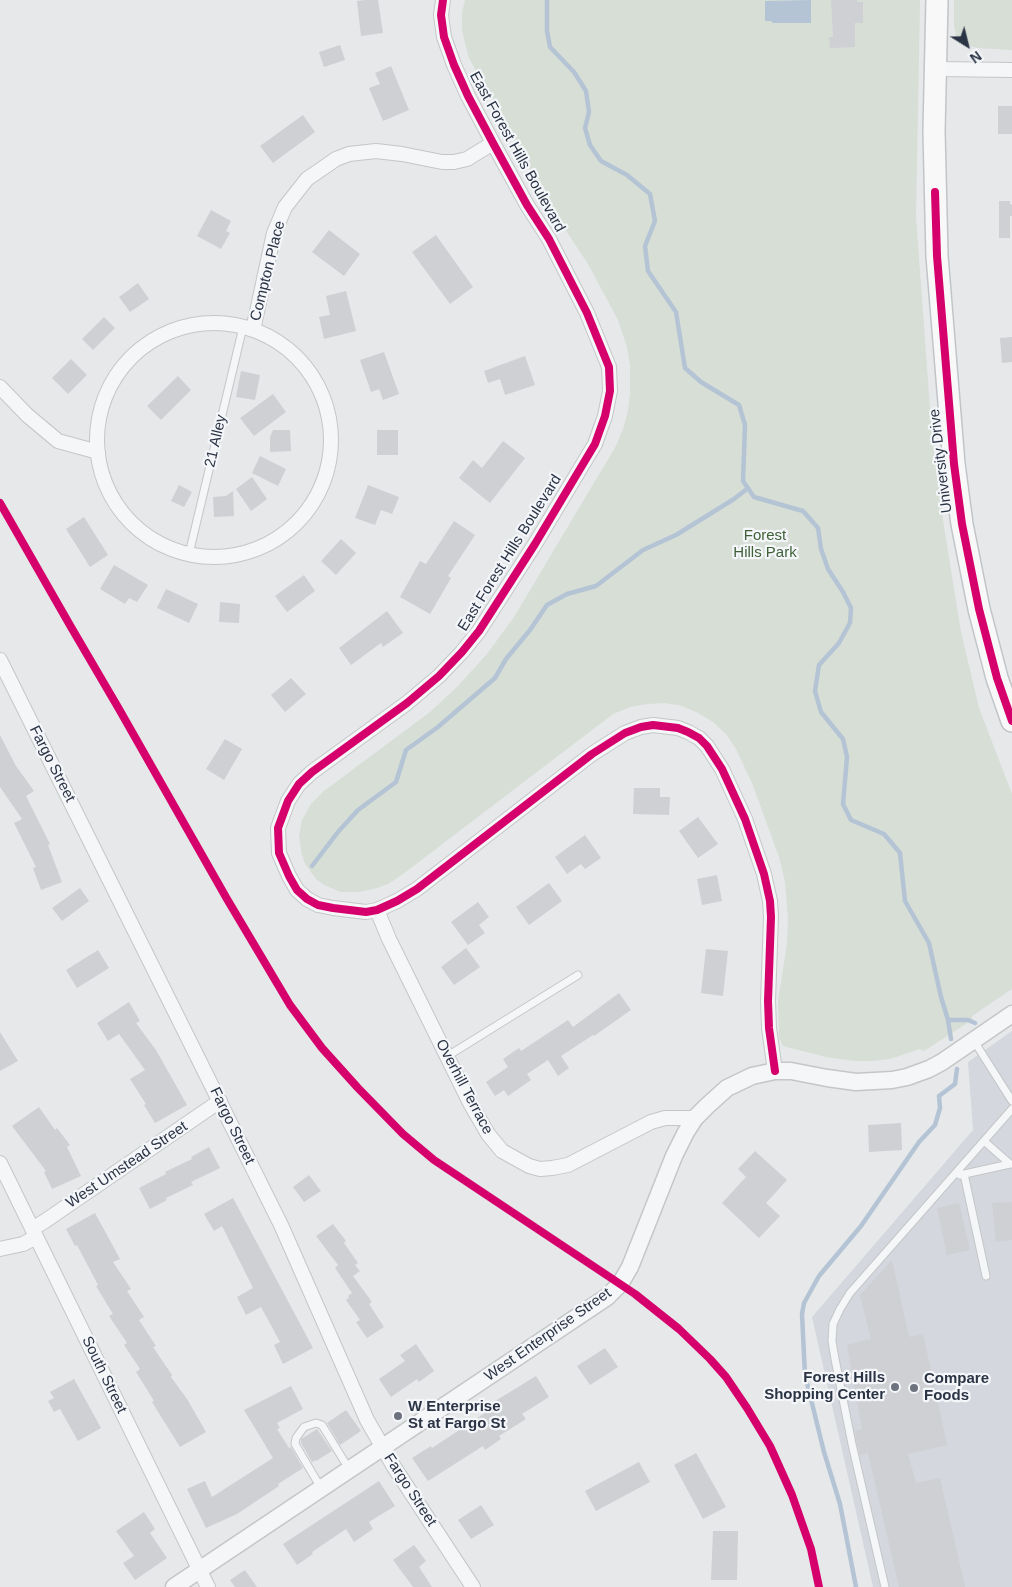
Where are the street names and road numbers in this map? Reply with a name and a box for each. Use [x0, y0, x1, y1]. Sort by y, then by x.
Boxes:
street label: East Forest Hills Boulevard [465, 69, 569, 235]
street label: Compton Place [247, 219, 289, 323]
street label: University Drive [926, 408, 956, 514]
street label: 21 Alley [201, 413, 231, 469]
street label: East Forest Hills Boulevard [454, 472, 566, 634]
street label: Fargo Street [25, 723, 79, 805]
street label: Overhill Terrace [431, 1036, 497, 1138]
street label: Fargo Street [206, 1085, 258, 1167]
street label: West Umstead Street [63, 1118, 191, 1212]
street label: West Enterprise Street [481, 1284, 615, 1386]
street label: South Street [78, 1334, 130, 1416]
street label: Fargo Street [380, 1450, 440, 1530]

